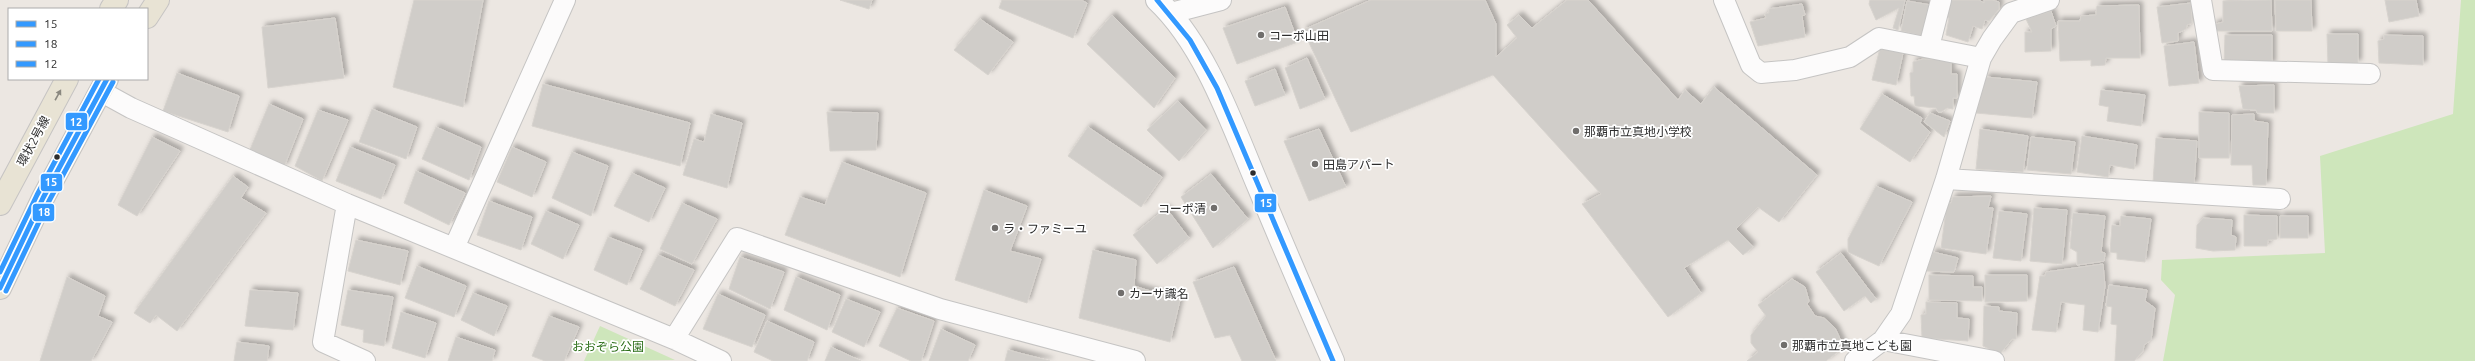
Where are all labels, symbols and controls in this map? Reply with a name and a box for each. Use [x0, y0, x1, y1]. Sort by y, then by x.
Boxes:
legend [8, 8, 148, 80]
text: 15 [44, 17, 58, 30]
place label: コーポ山田 [1269, 29, 1329, 42]
marker: コーポ山田 [1256, 30, 1266, 40]
text: 18 [44, 37, 58, 50]
text: 12 [44, 57, 58, 70]
one-way arrow [55, 90, 62, 101]
line badge: 12 [65, 112, 88, 131]
street label: 環状2号線 [14, 114, 52, 168]
text: 12 [70, 116, 82, 128]
place label: 那覇市立真地小学校 [1584, 125, 1692, 138]
marker: 那覇市立真地小学校 [1571, 126, 1581, 136]
unlabelled marker [52, 152, 62, 162]
place label: 田島アパート [1323, 158, 1395, 171]
marker: 田島アパート [1310, 159, 1320, 169]
unlabelled marker [1248, 168, 1258, 178]
line badge: 15 [40, 173, 63, 192]
text: 15 [45, 176, 57, 188]
line badge: 15 [1254, 193, 1277, 213]
text: 15 [1260, 197, 1272, 209]
place label: コーポ清 [1158, 202, 1206, 215]
line badge: 18 [32, 203, 55, 222]
marker: コーポ清 [1209, 203, 1219, 213]
text: 18 [38, 206, 50, 218]
place label: ラ・ファミーユ [1003, 222, 1087, 235]
marker: ラ・ファミーユ [990, 223, 1000, 233]
place label: カーサ識名 [1129, 287, 1189, 300]
marker: カーサ識名 [1116, 288, 1126, 298]
place label: 那覇市立真地こども園 [1792, 339, 1912, 352]
park label: おおぞら公園 [572, 340, 644, 353]
marker: 那覇市立真地こども園 [1779, 340, 1789, 350]

